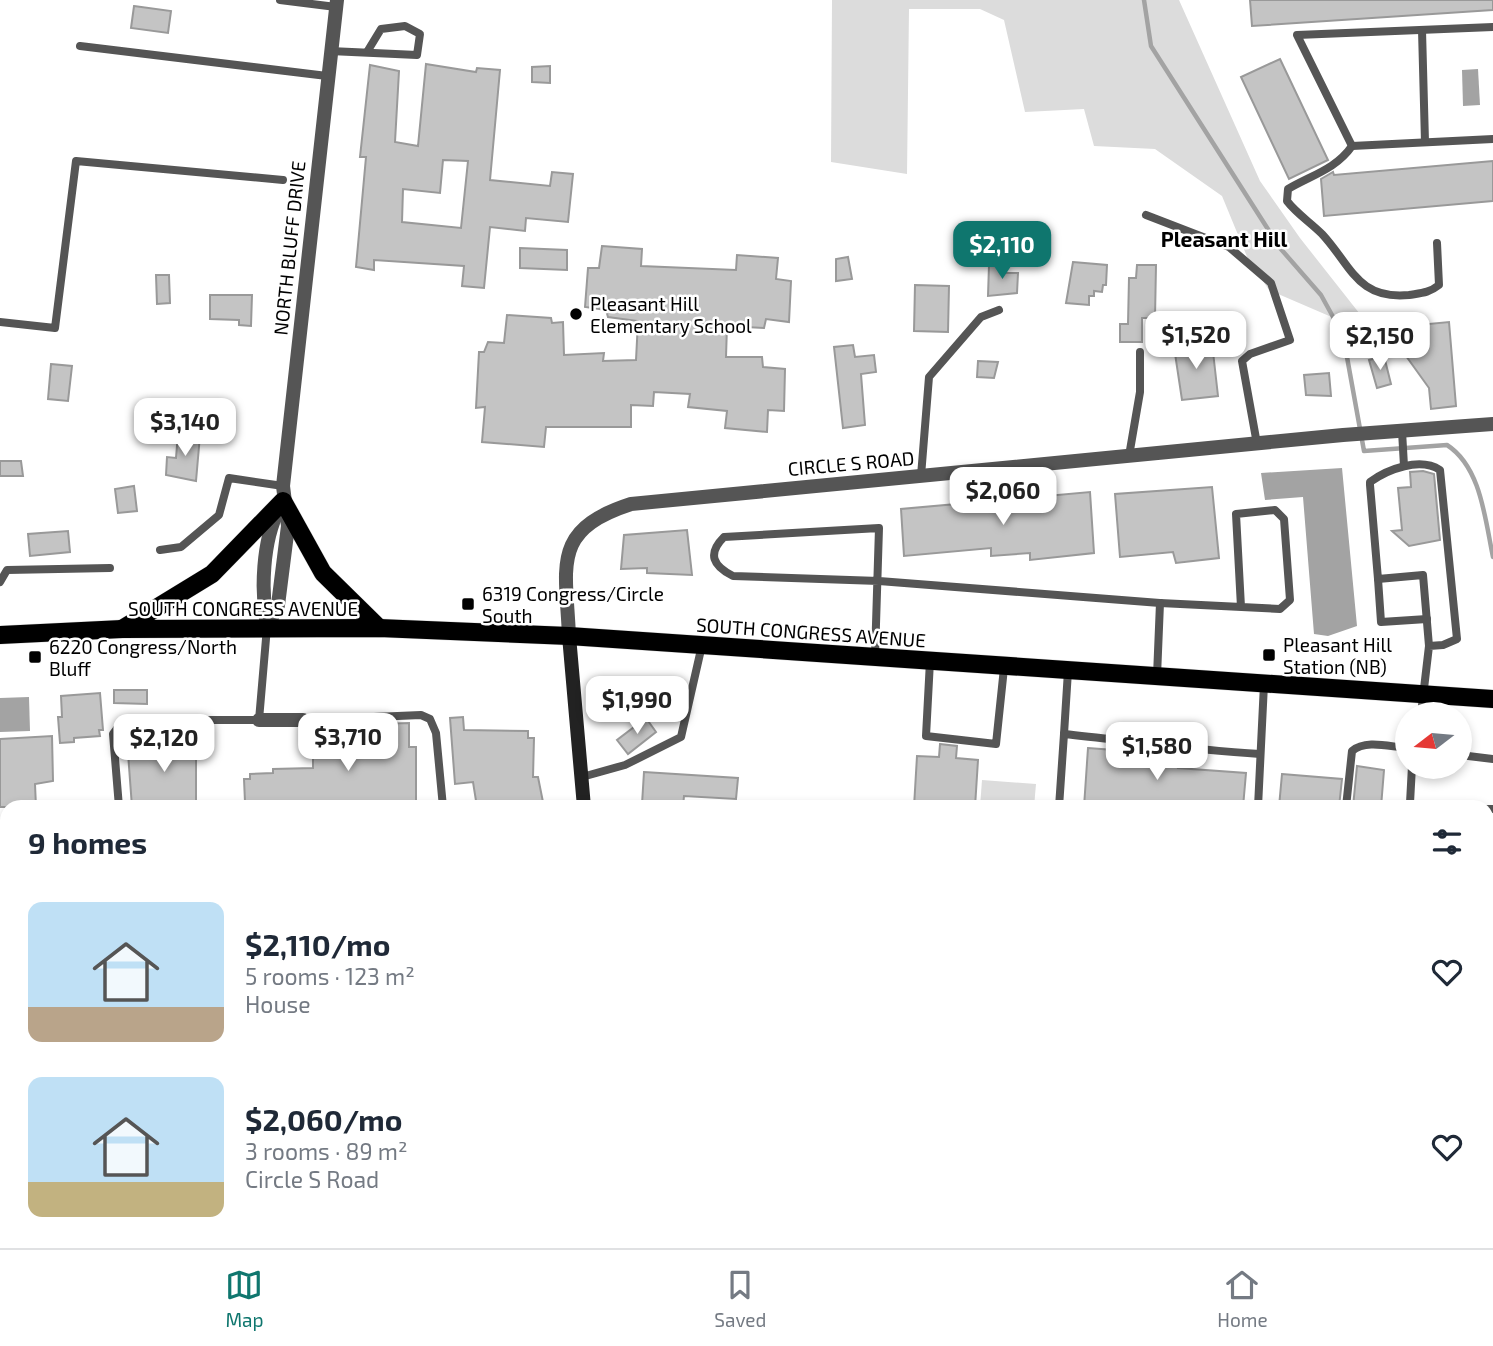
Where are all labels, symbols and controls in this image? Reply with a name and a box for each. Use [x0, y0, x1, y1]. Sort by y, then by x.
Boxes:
street label: NORTH BLUFF DRIVE [268, 160, 310, 336]
pin: $2,110 [945, 222, 1059, 281]
district label: Pleasant Hill [1161, 226, 1287, 251]
text: $2,110 [969, 230, 1035, 258]
place label: Pleasant Hill Elementary School [590, 292, 752, 337]
marker: Pleasant Hill Elementary School [568, 306, 584, 322]
pin: $1,520 [1139, 312, 1253, 371]
pin: $2,150 [1323, 312, 1437, 372]
text: $1,520 [1161, 320, 1231, 348]
text: $2,150 [1346, 321, 1414, 349]
pin: $3,140 [128, 398, 242, 458]
text: $3,140 [150, 407, 220, 435]
street label: CIRCLE S ROAD [787, 446, 915, 480]
pin: $2,060 [946, 468, 1060, 527]
text: $2,060 [966, 476, 1040, 504]
place label: 6319 Congress/Circle South [482, 582, 664, 627]
marker: 6319 Congress/Circle South [460, 596, 476, 612]
street label: SOUTH CONGRESS AVENUE [128, 597, 358, 620]
street label: SOUTH CONGRESS AVENUE [695, 613, 927, 651]
place label: Pleasant Hill Station (NB) [1283, 633, 1392, 678]
place label: 6220 Congress/North Bluff [49, 635, 237, 680]
marker: Pleasant Hill Station (NB) [1261, 647, 1277, 663]
marker: 6220 Congress/North Bluff [27, 649, 43, 665]
pin: $1,990 [580, 676, 694, 736]
text: $1,990 [602, 685, 672, 713]
north arrow [1395, 702, 1472, 779]
map controls [1395, 702, 1472, 779]
pin: $2,120 [107, 714, 221, 774]
pin: $3,710 [291, 714, 405, 773]
text: $3,710 [314, 722, 382, 750]
pin: $1,580 [1100, 722, 1214, 782]
text: $2,120 [129, 723, 199, 751]
text: $1,580 [1122, 731, 1192, 759]
icon: filters [1428, 823, 1466, 861]
text: 9 homes [28, 824, 147, 860]
text: $2,110/mo [245, 926, 390, 962]
icon: home [84, 930, 168, 1014]
icon: heart [1428, 953, 1466, 991]
text: 5 rooms · 123 m² [245, 962, 415, 990]
text: House [245, 990, 311, 1018]
text: $2,060/mo [245, 1101, 402, 1137]
icon: home [84, 1105, 168, 1189]
icon: heart [1428, 1128, 1466, 1166]
text: 3 rooms · 89 m² [245, 1137, 407, 1165]
text: Circle S Road [245, 1165, 379, 1193]
tab: Map [225, 1266, 264, 1331]
tab: Saved [714, 1266, 766, 1331]
tab: Home [1217, 1266, 1268, 1331]

